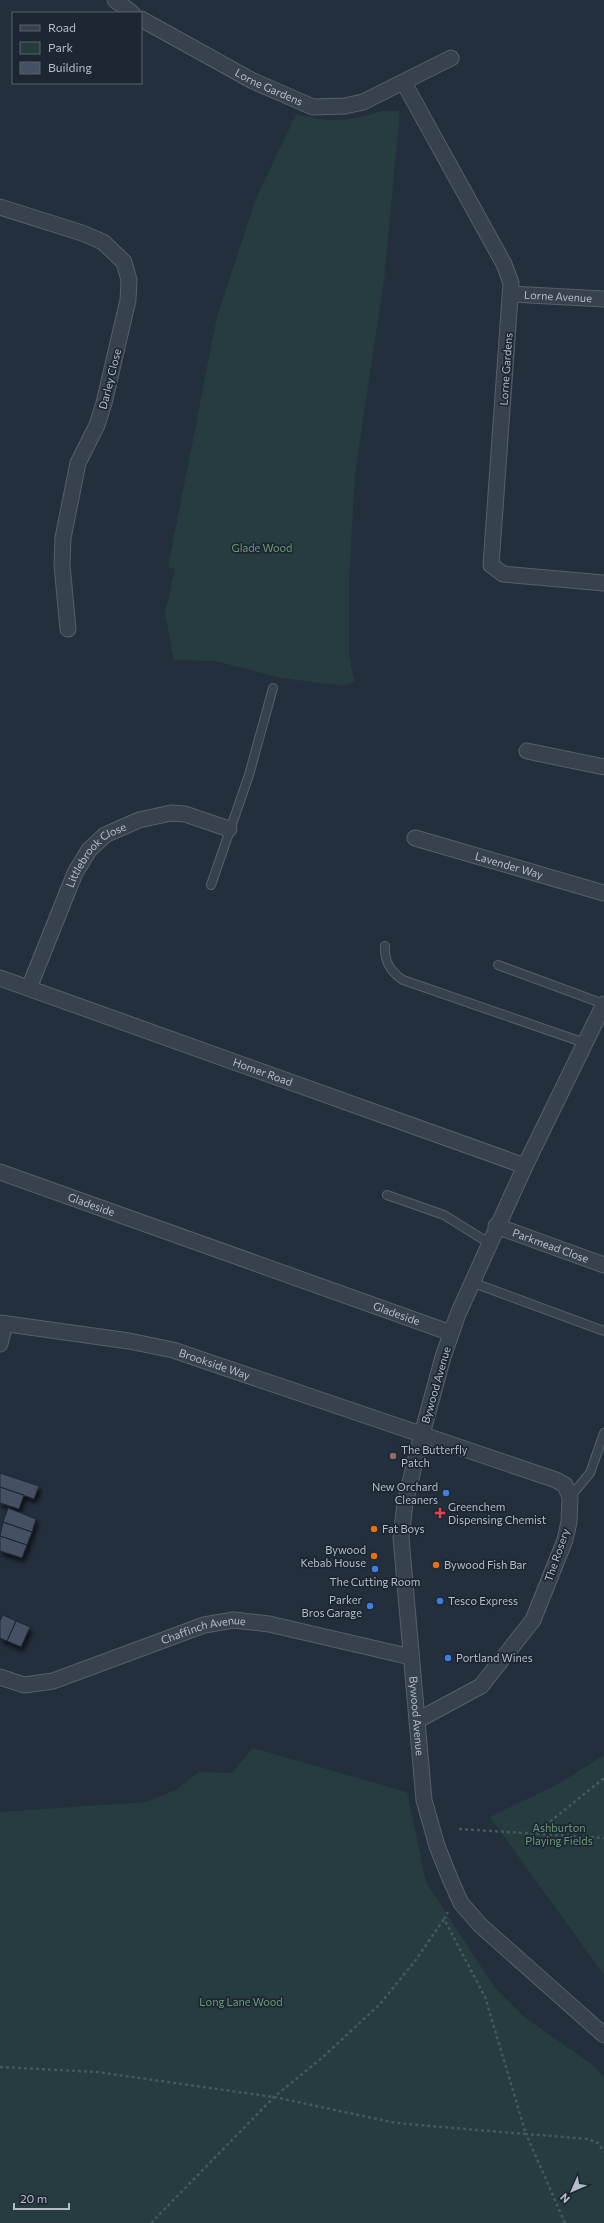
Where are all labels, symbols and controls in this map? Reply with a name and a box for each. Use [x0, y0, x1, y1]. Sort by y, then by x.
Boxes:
legend [12, 12, 142, 84]
text: Road [48, 20, 76, 34]
text: Park [48, 40, 74, 54]
text: Building [48, 60, 92, 74]
street label: Lorne Gardens [233, 65, 305, 108]
street label: Lorne Avenue [524, 288, 593, 304]
street label: Lorne Gardens [496, 332, 515, 406]
street label: Darley Close [96, 347, 123, 411]
park label: Glade Wood [232, 541, 292, 554]
street label: Littlebrook Close [63, 819, 128, 889]
street label: Lavender Way [474, 849, 545, 881]
street label: Homer Road [231, 1055, 294, 1088]
street label: Gladeside [66, 1190, 117, 1219]
street label: Parkmead Close [511, 1225, 591, 1265]
street label: Gladeside [371, 1299, 422, 1327]
street label: Brookside Way [177, 1345, 252, 1382]
street label: Bywood Avenue [418, 1345, 453, 1425]
place label: The Butterfly Patch [401, 1443, 468, 1469]
marker: The Butterfly Patch [388, 1451, 398, 1461]
place label: New Orchard Cleaners [372, 1480, 438, 1506]
marker: New Orchard Cleaners [441, 1488, 451, 1498]
place label: Greenchem Dispensing Chemist [448, 1500, 547, 1526]
marker: Greenchem Dispensing Chemist [435, 1508, 445, 1518]
place label: Fat Boys [382, 1522, 425, 1535]
marker: Fat Boys [369, 1524, 379, 1534]
street label: The Rosery [541, 1526, 572, 1583]
place label: Bywood Kebab House [301, 1543, 366, 1569]
marker: Bywood Kebab House [369, 1551, 379, 1561]
place label: Bywood Fish Bar [444, 1558, 527, 1571]
marker: Bywood Fish Bar [431, 1560, 441, 1570]
marker: The Cutting Room [370, 1564, 380, 1574]
place label: The Cutting Room [330, 1575, 420, 1588]
place label: Parker Bros Garage [302, 1593, 363, 1619]
place label: Tesco Express [448, 1594, 518, 1607]
marker: Tesco Express [435, 1596, 445, 1606]
marker: Parker Bros Garage [365, 1601, 375, 1611]
street label: Chaffinch Avenue [159, 1613, 247, 1646]
place label: Portland Wines [456, 1651, 533, 1664]
marker: Portland Wines [443, 1653, 453, 1663]
street label: Bywood Avenue [407, 1676, 427, 1756]
park label: Ashburton Playing Fields [525, 1821, 593, 1847]
park label: Long Lane Wood [199, 1995, 283, 2008]
north arrow [552, 2171, 592, 2211]
scale bar [14, 2185, 69, 2211]
text: 20 m [20, 2191, 47, 2205]
text: N [557, 2191, 572, 2206]

